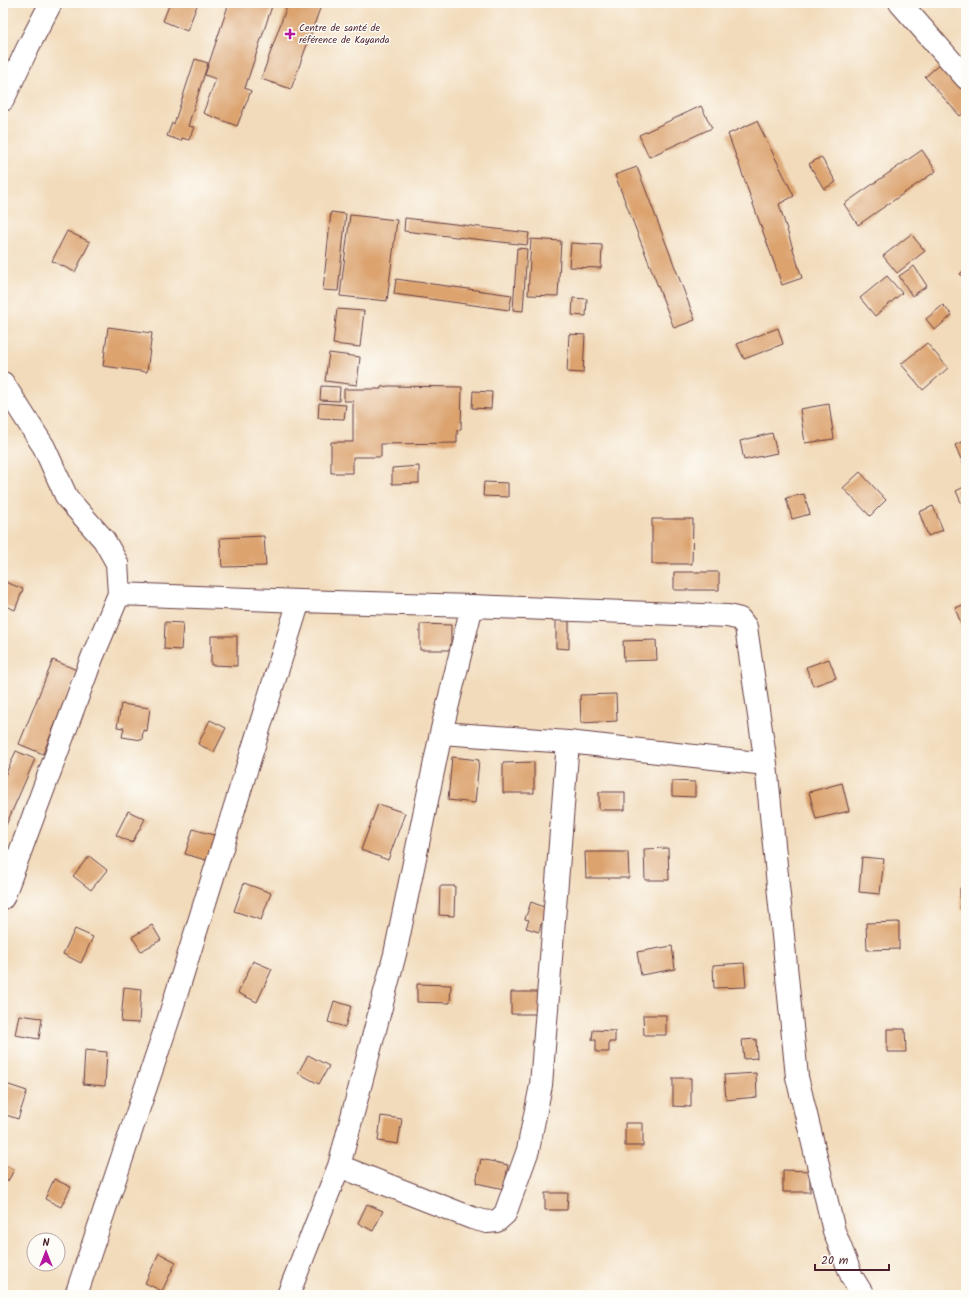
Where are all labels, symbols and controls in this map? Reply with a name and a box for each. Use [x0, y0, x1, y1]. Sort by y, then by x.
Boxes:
place label: Centre de santé de référence de Kayanda [299, 20, 390, 48]
marker: Centre de santé de référence de Kayanda [284, 28, 296, 40]
north arrow [26, 1232, 66, 1272]
text: N [43, 1234, 50, 1252]
scale bar [815, 1246, 889, 1272]
text: 20 m [821, 1251, 849, 1270]

